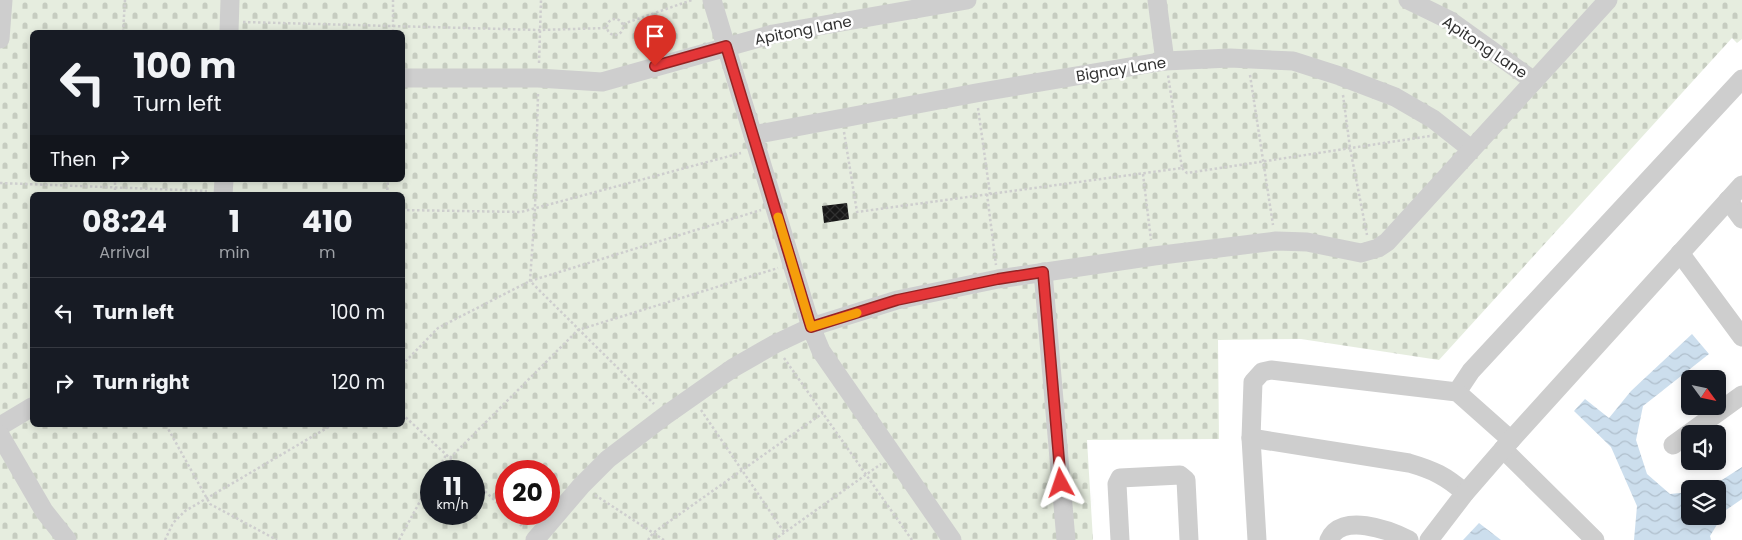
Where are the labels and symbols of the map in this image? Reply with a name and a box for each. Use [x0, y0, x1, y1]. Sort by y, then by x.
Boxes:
street label: Apitong Lane [753, 10, 853, 50]
street label: Apitong Lane [1438, 11, 1532, 83]
pin [634, 15, 676, 66]
street label: Bignay Lane [1075, 52, 1167, 86]
north arrow [1681, 370, 1726, 415]
position arrow [1034, 456, 1086, 508]
speed limit sign: 20 [495, 460, 560, 525]

